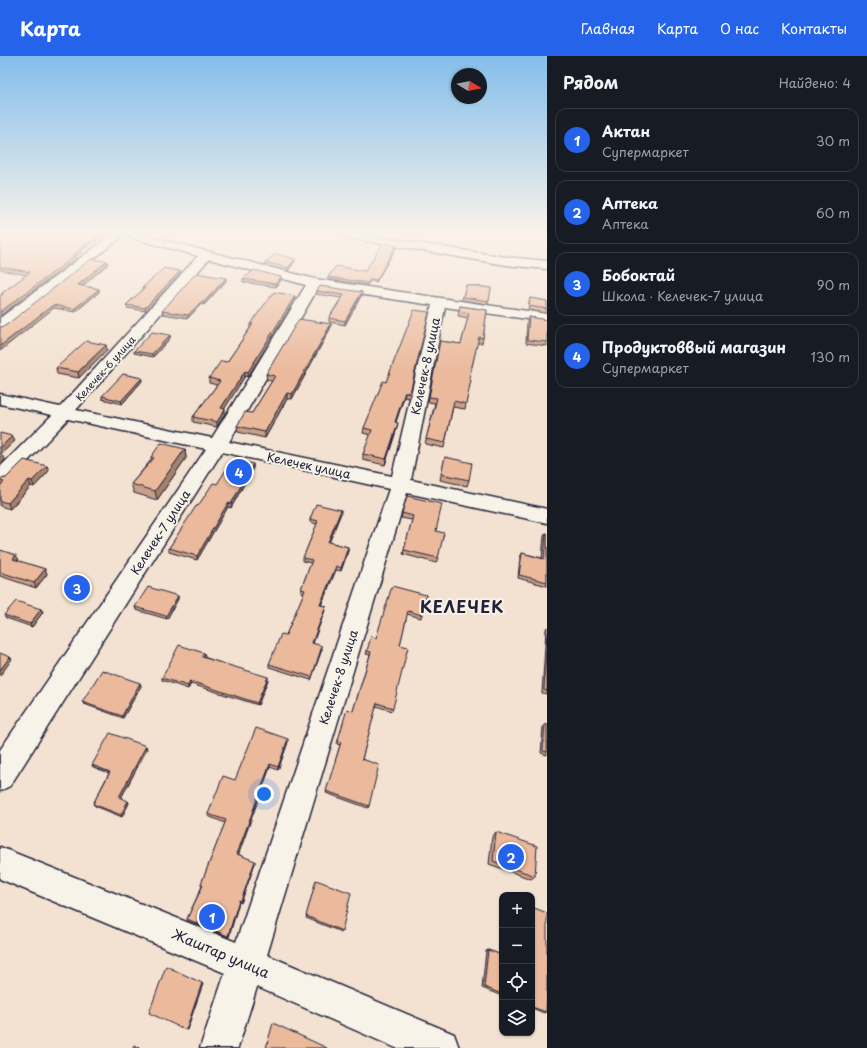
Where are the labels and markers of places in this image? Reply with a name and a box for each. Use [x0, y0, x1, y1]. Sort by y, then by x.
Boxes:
pin: 4 [226, 457, 252, 487]
pin: 3 [64, 573, 90, 603]
pin: 2 [498, 842, 524, 872]
pin: 1 [199, 902, 225, 932]

